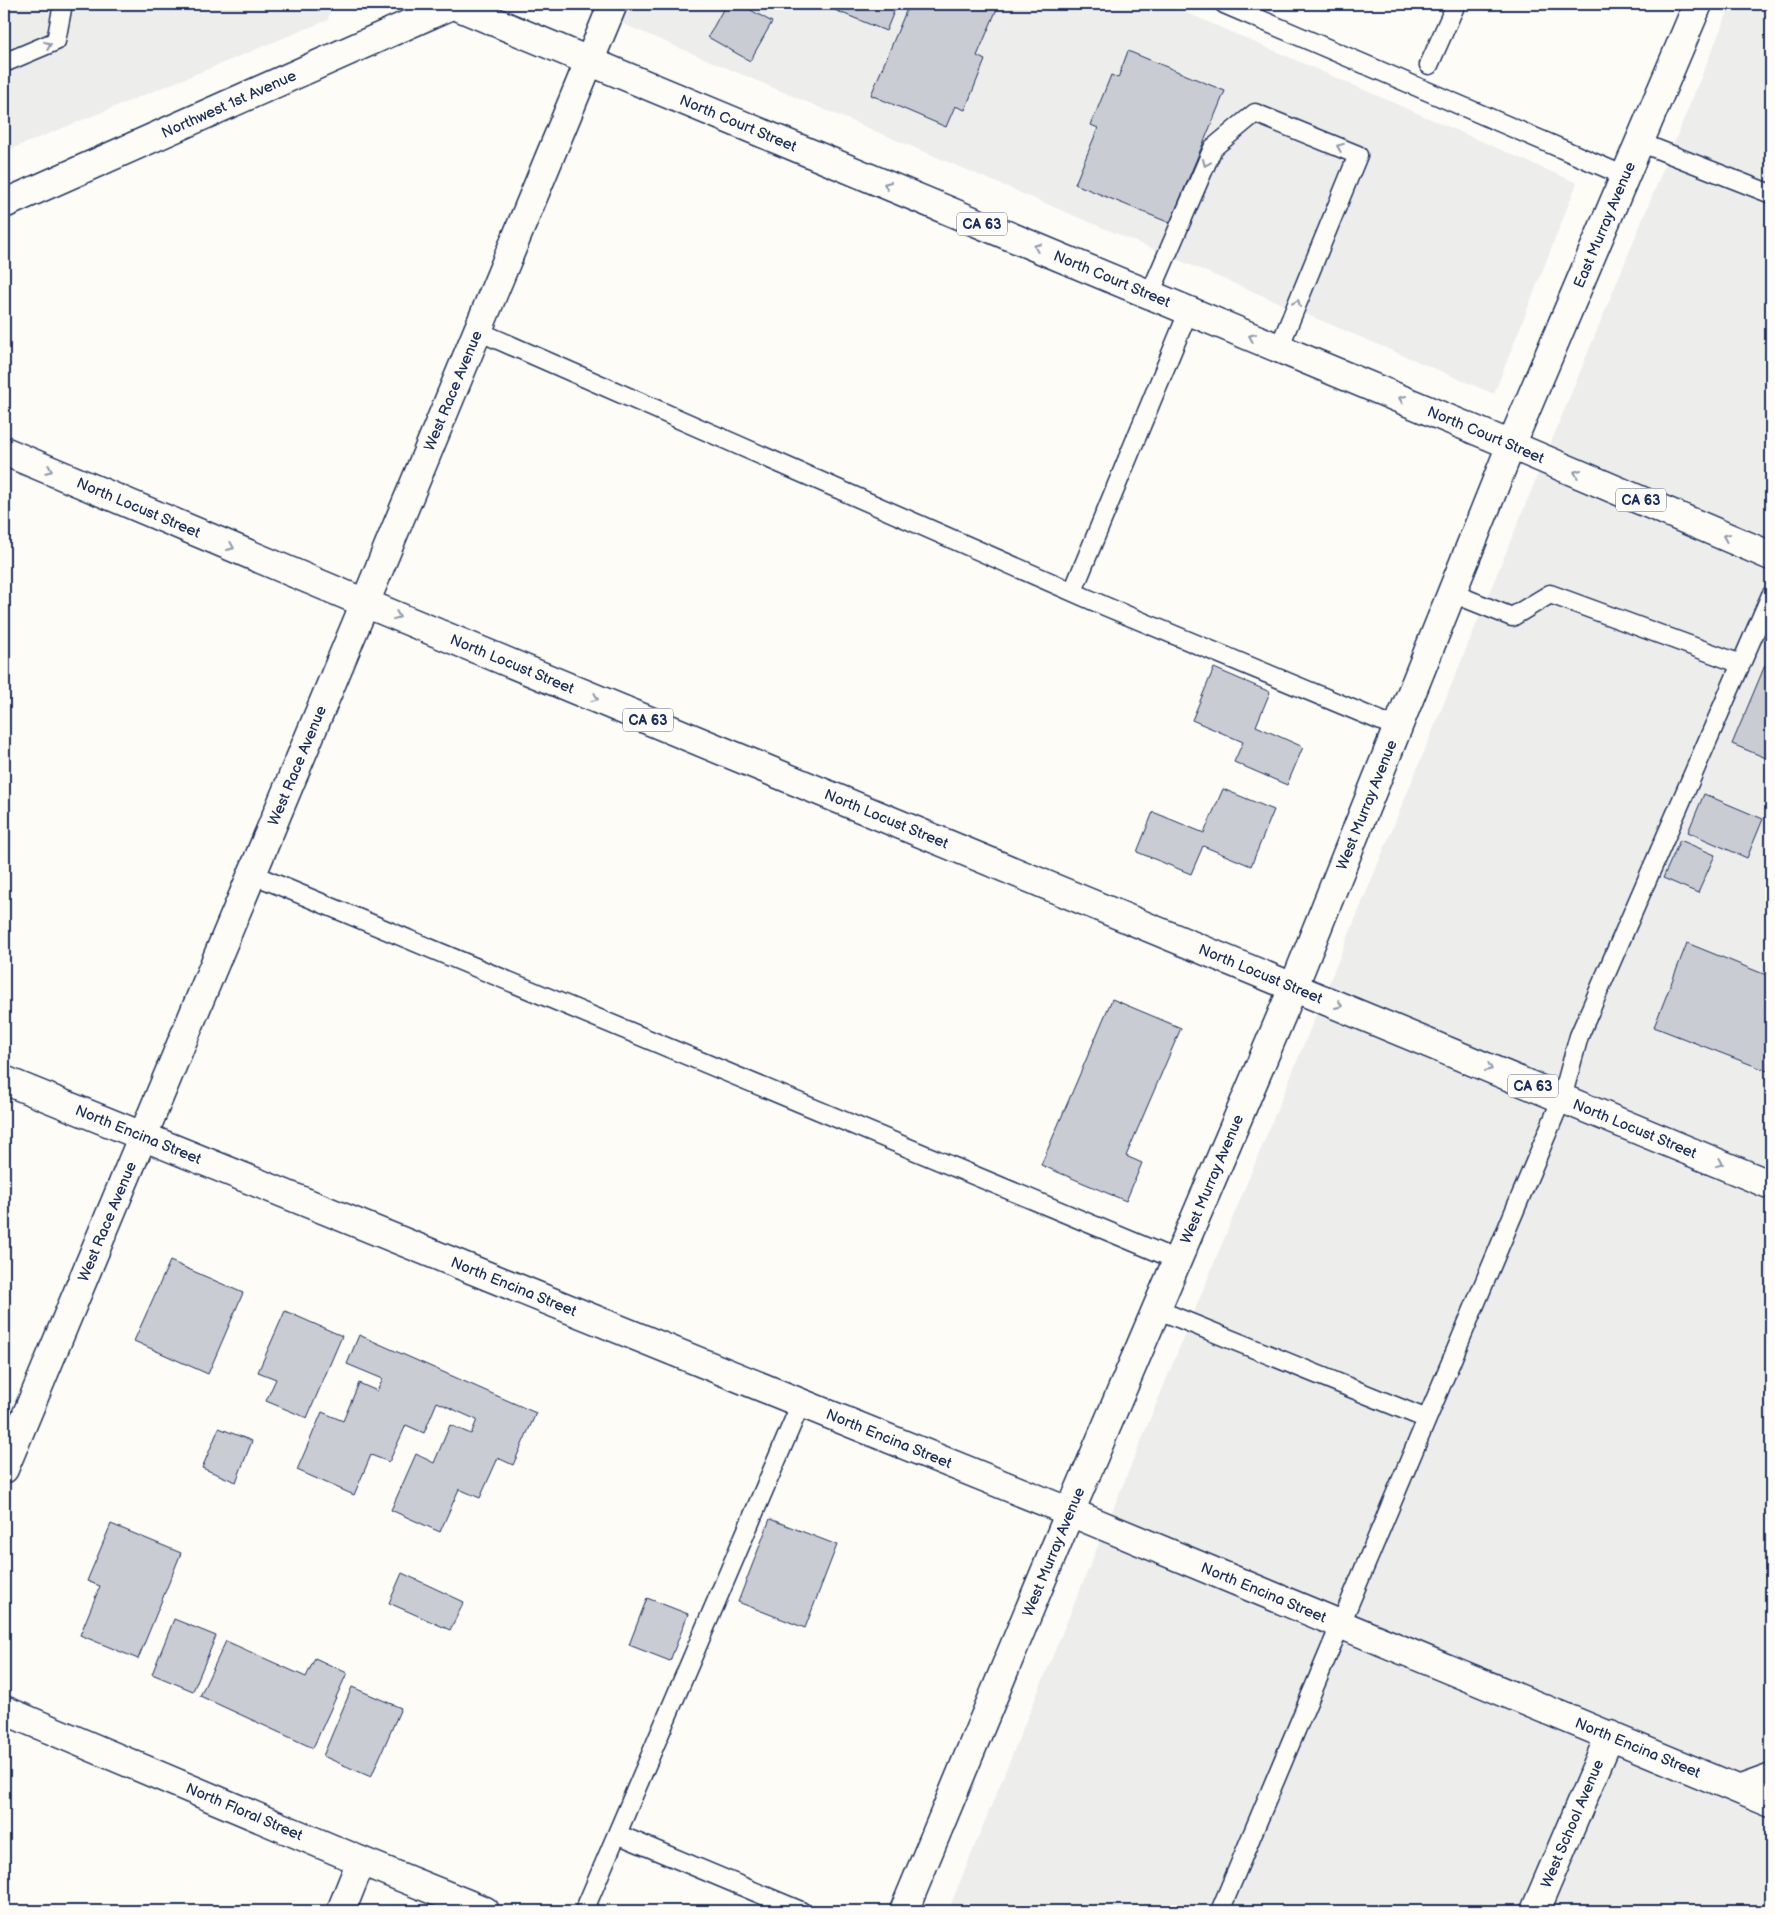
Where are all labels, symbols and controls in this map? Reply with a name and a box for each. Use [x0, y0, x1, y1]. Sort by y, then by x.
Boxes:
one-way arrow [43, 41, 52, 51]
street label: Northwest 1st Avenue [159, 66, 299, 143]
street label: North Court Street [677, 91, 800, 157]
one-way arrow [1336, 143, 1345, 154]
one-way arrow [1202, 158, 1213, 167]
street label: East Murray Avenue [1570, 159, 1640, 291]
one-way arrow [883, 180, 892, 191]
road number: CA 63 [957, 212, 1007, 235]
one-way arrow [1033, 243, 1042, 254]
street label: North Court Street [1051, 247, 1174, 312]
one-way arrow [1291, 299, 1302, 308]
street label: West Race Avenue [420, 328, 487, 454]
one-way arrow [1248, 332, 1257, 343]
one-way arrow [1398, 395, 1407, 406]
street label: North Court Street [1424, 402, 1547, 468]
one-way arrow [44, 464, 53, 475]
one-way arrow [1573, 469, 1582, 479]
street label: North Locust Street [74, 474, 203, 543]
road number: CA 63 [1616, 488, 1666, 512]
one-way arrow [1722, 532, 1731, 543]
one-way arrow [226, 540, 235, 551]
one-way arrow [392, 610, 401, 621]
street label: North Locust Street [447, 630, 577, 699]
one-way arrow [591, 693, 599, 703]
street label: West Race Avenue [264, 703, 331, 829]
road number: CA 63 [623, 708, 673, 732]
street label: West Murray Avenue [1333, 737, 1402, 873]
street label: North Locust Street [821, 785, 951, 854]
street label: North Locust Street [1196, 940, 1326, 1008]
one-way arrow [1334, 999, 1343, 1010]
one-way arrow [1484, 1061, 1493, 1072]
road number: CA 63 [1508, 1074, 1558, 1098]
street label: North Locust Street [1570, 1095, 1700, 1163]
street label: North Encina Street [72, 1101, 204, 1169]
street label: West Murray Avenue [1176, 1112, 1248, 1247]
one-way arrow [1715, 1157, 1724, 1168]
street label: West Race Avenue [74, 1159, 141, 1285]
street label: North Encina Street [448, 1253, 580, 1321]
street label: North Encina Street [823, 1405, 955, 1473]
street label: West Murray Avenue [1019, 1484, 1089, 1620]
street label: North Encina Street [1198, 1558, 1330, 1628]
street label: North Encina Street [1572, 1714, 1704, 1783]
street label: West School Avenue [1537, 1757, 1608, 1891]
street label: North Floral Street [183, 1779, 306, 1845]

